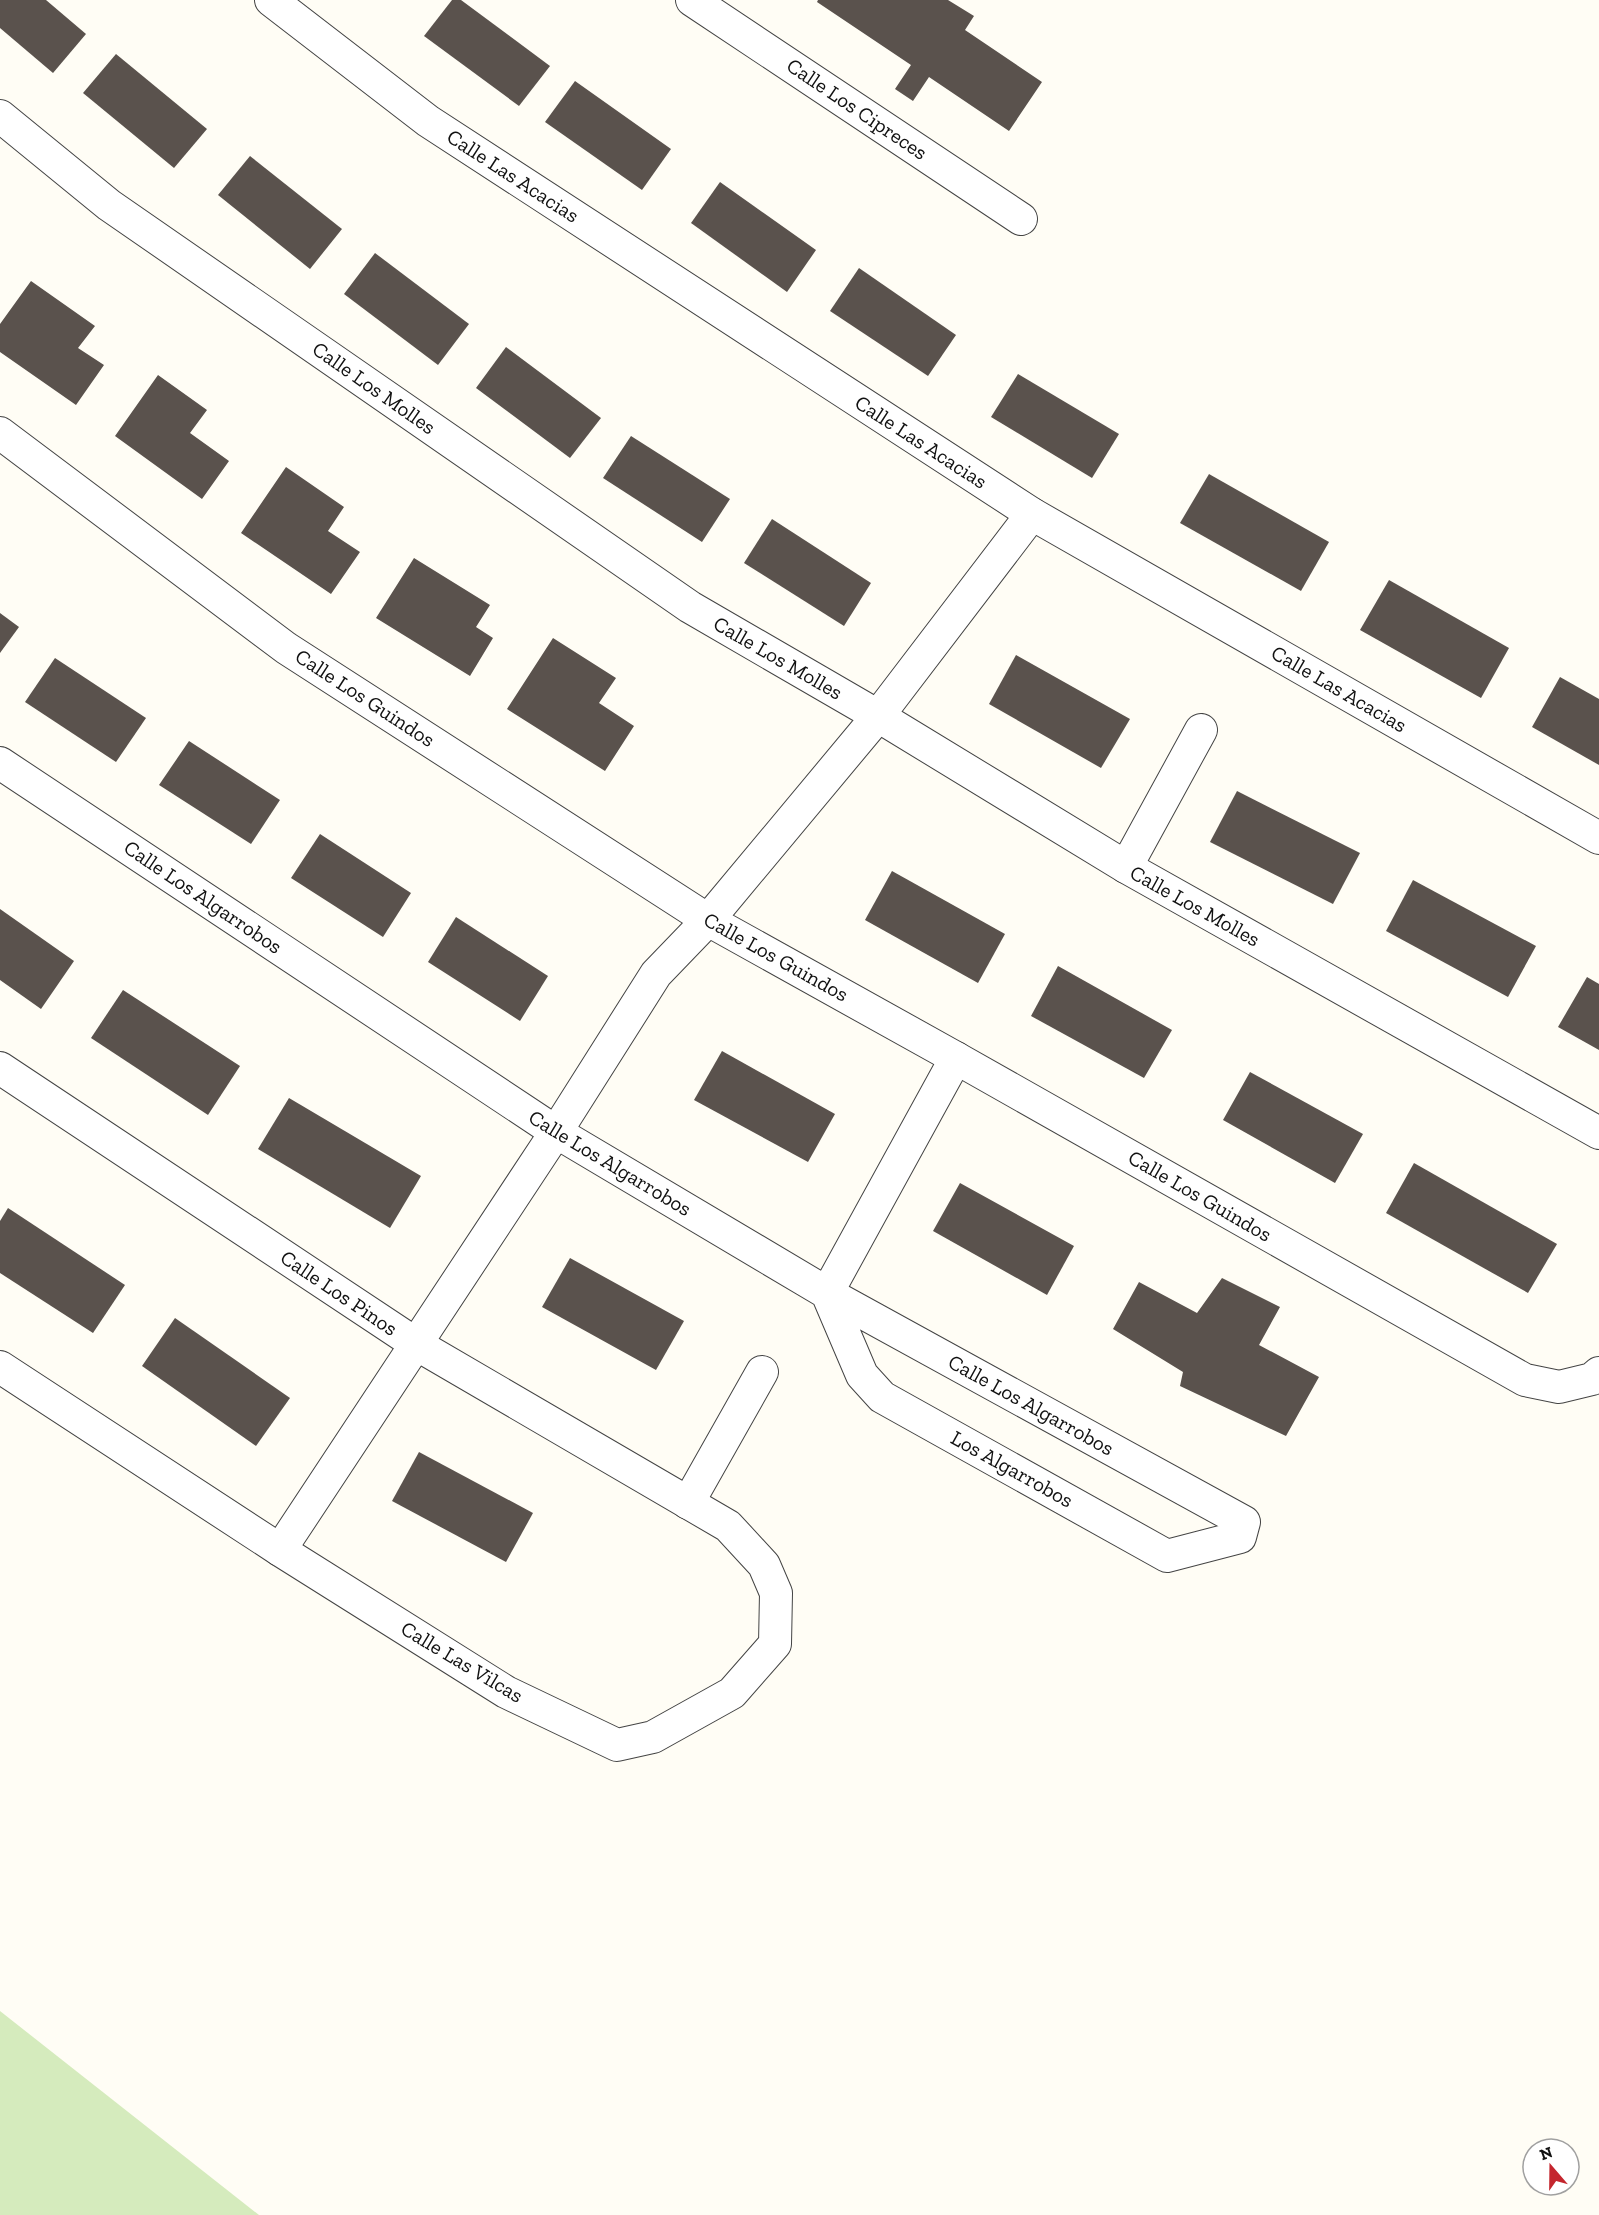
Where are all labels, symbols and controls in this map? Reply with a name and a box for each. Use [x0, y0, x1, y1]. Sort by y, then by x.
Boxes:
street label: Calle Los Cipreces [782, 52, 932, 165]
street label: Calle Las Acacias [443, 124, 584, 228]
street label: Calle Los Molles [308, 336, 441, 439]
street label: Calle Las Acacias [851, 390, 992, 494]
street label: Calle Los Molles [709, 611, 847, 705]
street label: Calle Las Acacias [1267, 640, 1412, 738]
street label: Calle Los Guindos [291, 643, 440, 752]
street label: Calle Los Algarrobos [119, 834, 287, 959]
street label: Calle Los Molles [1126, 860, 1265, 952]
street label: Calle Los Guindos [700, 907, 853, 1007]
street label: Calle Los Algarrobos [524, 1104, 696, 1221]
street label: Calle Los Guindos [1124, 1144, 1276, 1247]
street label: Calle Los Pinos [276, 1244, 402, 1341]
street label: Calle Los Algarrobos [944, 1349, 1118, 1460]
street label: Los Algarrobos [947, 1425, 1078, 1512]
street label: Calle Las Vilcas [397, 1615, 528, 1708]
north arrow [1521, 2137, 1581, 2197]
text: N [1537, 2142, 1555, 2164]

